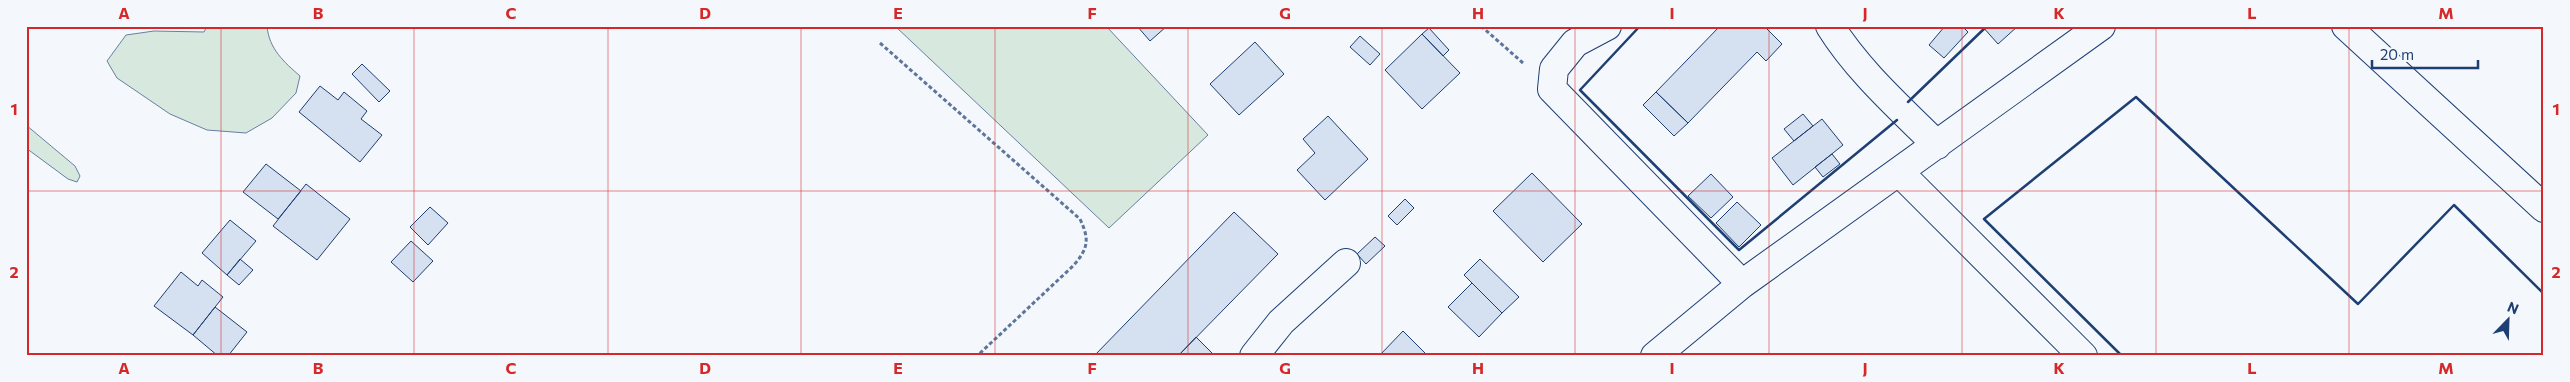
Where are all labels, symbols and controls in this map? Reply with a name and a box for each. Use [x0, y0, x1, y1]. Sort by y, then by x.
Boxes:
text: A [118, 3, 130, 22]
text: B [313, 3, 324, 22]
text: C [506, 3, 517, 22]
text: D [699, 3, 711, 22]
text: E [893, 3, 903, 22]
text: F [1087, 3, 1097, 22]
text: G [1279, 3, 1291, 22]
text: H [1472, 3, 1484, 22]
text: I [1669, 3, 1675, 22]
text: J [1862, 3, 1868, 22]
text: K [2053, 3, 2065, 22]
text: L [2247, 3, 2257, 22]
text: M [2438, 3, 2454, 22]
scale bar [2372, 38, 2479, 70]
text: 20 m [2380, 45, 2414, 63]
text: 1 [10, 99, 18, 118]
text: 1 [2552, 99, 2560, 118]
text: 2 [9, 262, 19, 281]
text: 2 [2551, 262, 2561, 281]
north arrow [2482, 294, 2532, 344]
text: N [2505, 298, 2521, 317]
text: A [118, 358, 130, 377]
text: B [313, 358, 324, 377]
text: C [506, 358, 517, 377]
text: D [699, 358, 711, 377]
text: E [893, 358, 903, 377]
text: F [1087, 358, 1097, 377]
text: G [1279, 358, 1291, 377]
text: H [1472, 358, 1484, 377]
text: I [1669, 358, 1675, 377]
text: J [1862, 358, 1868, 377]
text: K [2053, 358, 2065, 377]
text: L [2247, 358, 2257, 377]
text: M [2438, 358, 2454, 377]

